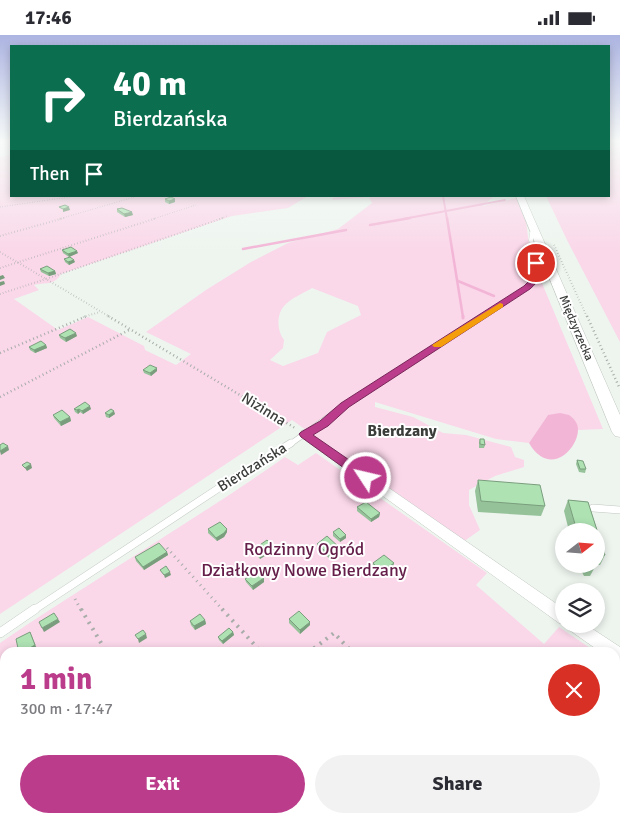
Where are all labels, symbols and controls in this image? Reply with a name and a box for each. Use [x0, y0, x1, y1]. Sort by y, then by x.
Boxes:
text: 17:46 [25, 6, 72, 30]
text: 40 m [113, 62, 187, 105]
icon: right [30, 65, 95, 130]
text: Bierdzańska [113, 105, 228, 132]
icon: arrive [80, 160, 108, 188]
text: Then [30, 162, 70, 186]
pin [515, 242, 557, 284]
icon: arrive [522, 249, 550, 277]
street label: Międzyrzecka [555, 293, 597, 363]
street label: Nizinna [238, 388, 290, 430]
district label: Bierdzany [367, 421, 437, 441]
street label: Bierdzańska [214, 439, 290, 495]
position arrow [339, 451, 391, 503]
north arrow [555, 523, 605, 573]
map controls [555, 523, 605, 633]
park label: Rodzinny Ogród Działkowy Nowe Bierdzany [201, 538, 407, 581]
button: layers [555, 583, 605, 633]
text: 1 min [20, 661, 92, 698]
button: close [548, 664, 600, 716]
text: 300 m · 17:47 [20, 699, 113, 719]
button: Exit [20, 755, 305, 813]
button: Share [315, 755, 600, 813]

